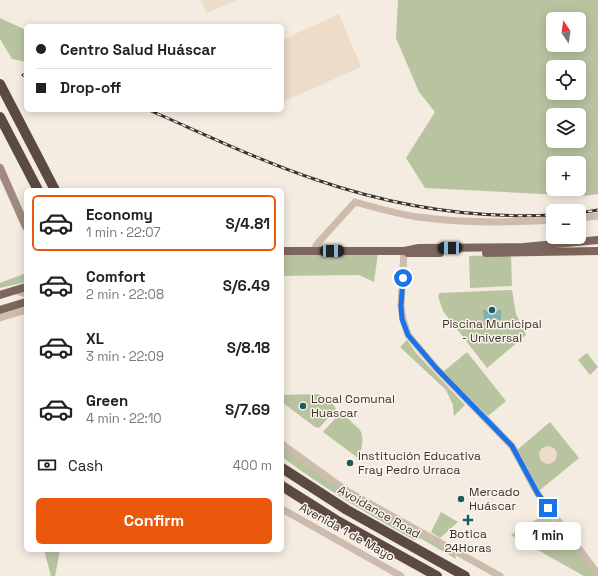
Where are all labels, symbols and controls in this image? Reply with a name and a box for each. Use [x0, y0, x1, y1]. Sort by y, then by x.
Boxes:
north arrow [546, 12, 586, 52]
map controls [546, 12, 586, 244]
text: Centro Salud Huáscar [60, 40, 216, 59]
button: locate [546, 60, 586, 100]
text: Drop-off [60, 78, 121, 97]
button: layers [546, 108, 586, 148]
button: + [546, 156, 586, 196]
button: − [546, 204, 586, 244]
icon: car [38, 205, 74, 241]
text: Economy [86, 205, 153, 224]
text: S/4.81 [225, 214, 270, 233]
text: 1 min · 22:07 [86, 224, 161, 241]
car [438, 242, 462, 254]
car [320, 245, 344, 257]
icon: car [38, 267, 74, 303]
text: Comfort [86, 267, 146, 286]
route start [394, 269, 412, 287]
text: S/6.49 [223, 276, 270, 295]
text: 2 min · 22:08 [86, 286, 164, 303]
marker: Piscina Municipal - Universal [487, 305, 497, 315]
place label: Piscina Municipal - Universal [442, 316, 542, 346]
icon: car [38, 329, 74, 365]
text: XL [86, 329, 104, 348]
text: S/8.18 [227, 338, 270, 357]
text: 3 min · 22:09 [86, 348, 164, 365]
icon: car [38, 391, 74, 427]
text: Green [86, 391, 128, 410]
place label: Local Comunal Huascar [311, 391, 395, 421]
text: S/7.69 [225, 400, 270, 419]
marker: Local Comunal Huascar [298, 401, 308, 411]
text: 4 min · 22:10 [86, 410, 162, 427]
place label: Institución Educativa Fray Pedro Urraca [358, 448, 481, 478]
icon: cash [36, 454, 58, 476]
text: Cash [68, 456, 103, 475]
text: 400 m [233, 457, 272, 474]
marker: Institución Educativa Fray Pedro Urraca [345, 458, 355, 468]
street label: Avoidance Road [335, 482, 423, 542]
place label: Mercado Huáscar [469, 484, 520, 514]
marker: Mercado Huáscar [456, 494, 466, 504]
button: Confirm [36, 498, 272, 544]
street label: Avenida 1 de Mayo [297, 499, 397, 565]
route end [539, 499, 557, 517]
marker: Botica 24Horas [463, 515, 473, 525]
callout: 1 min [515, 522, 581, 550]
place label: Botica 24Horas [444, 526, 492, 556]
text: 1 min [532, 527, 564, 544]

